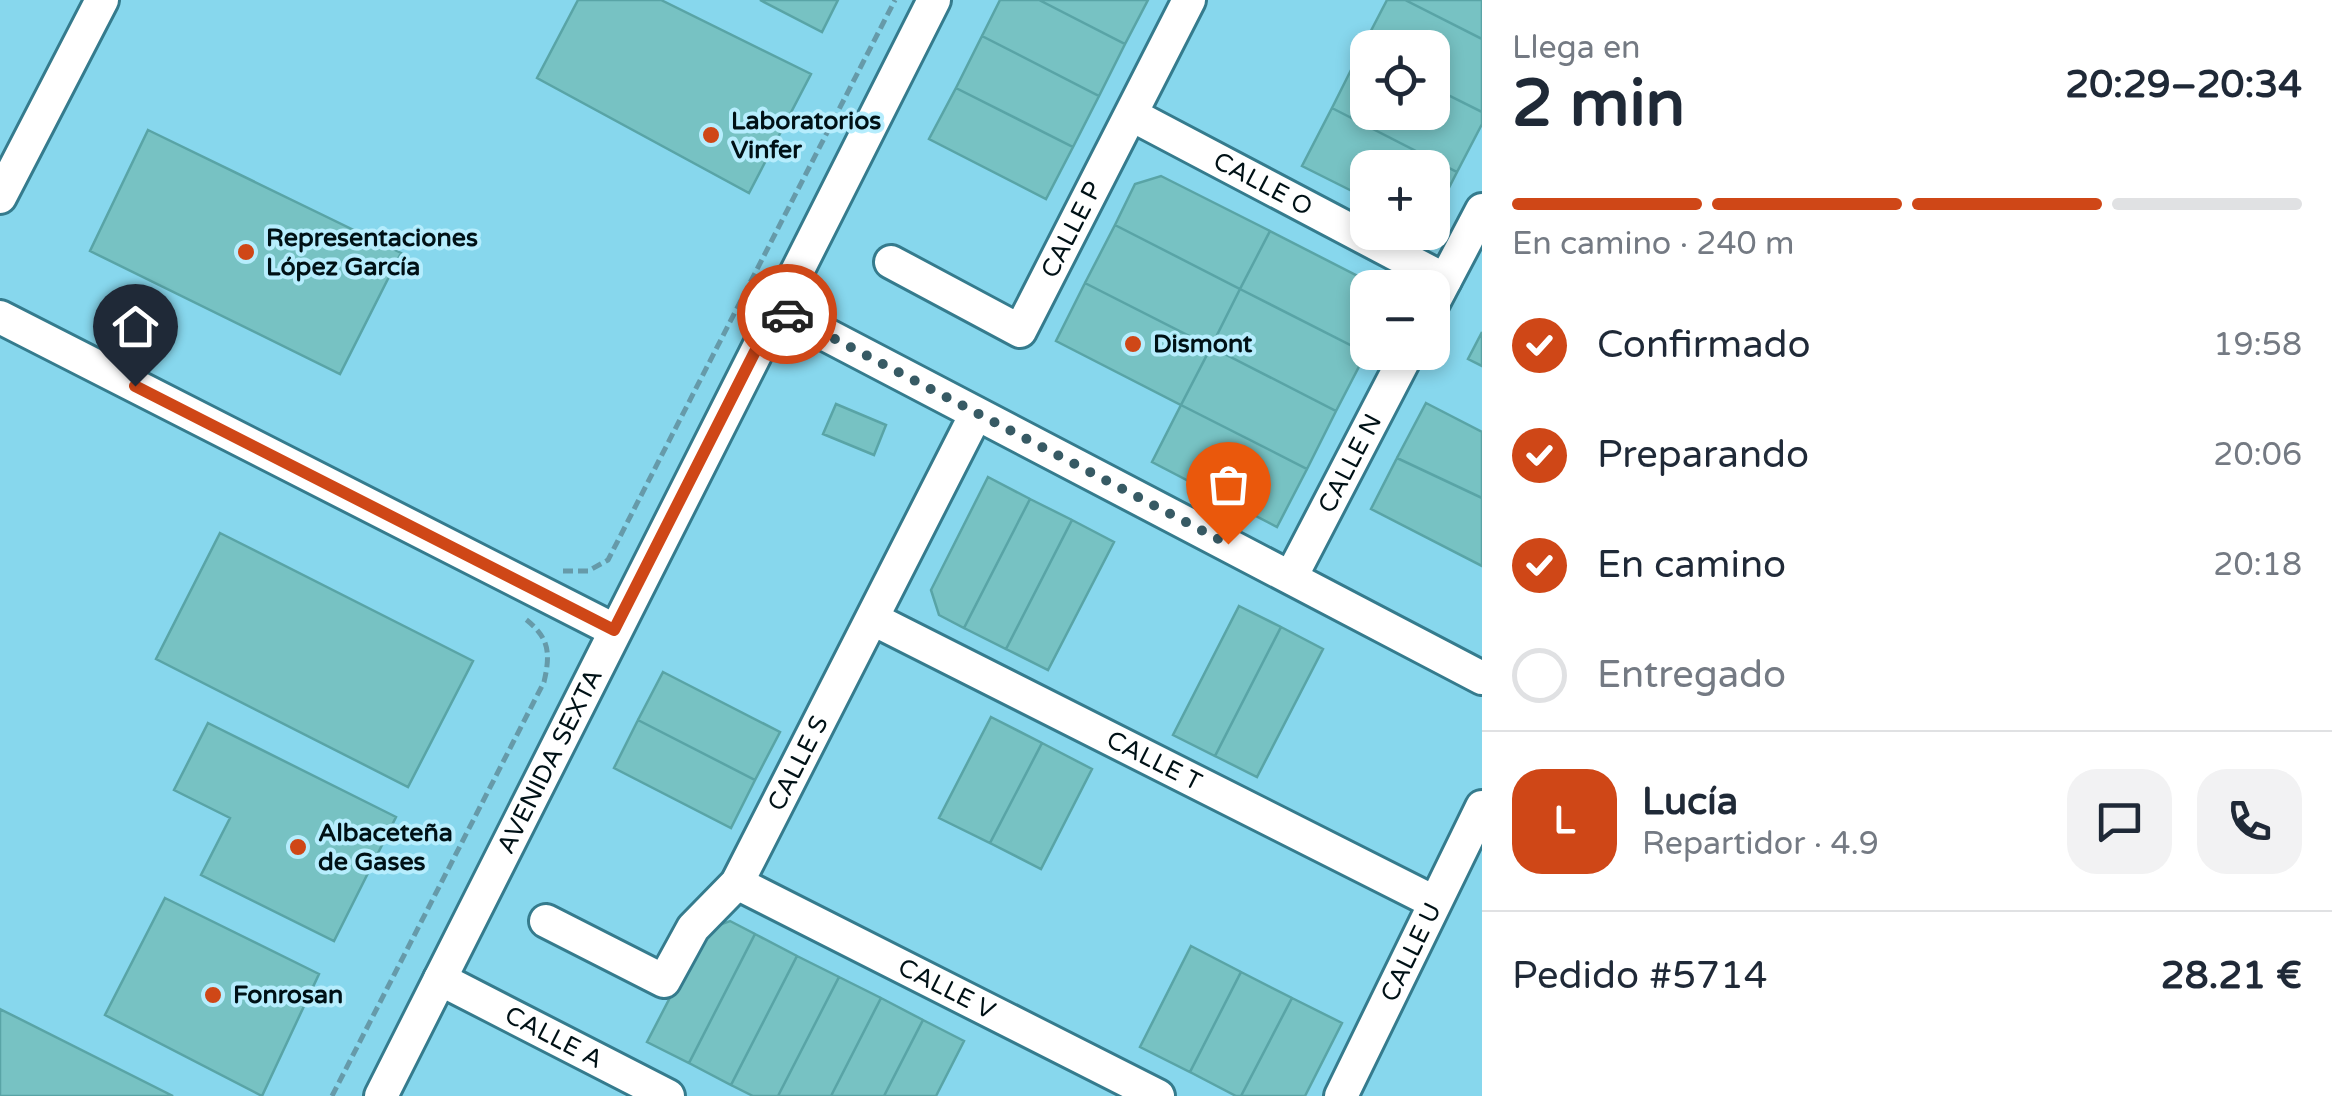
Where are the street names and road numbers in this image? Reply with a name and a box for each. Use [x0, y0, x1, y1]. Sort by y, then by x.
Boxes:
street label: CALLE O [1208, 146, 1318, 222]
street label: CALLE P [1035, 177, 1109, 283]
street label: CALLE N [1312, 409, 1388, 518]
street label: AVENIDA SEXTA [491, 664, 609, 859]
street label: CALLE S [761, 711, 835, 816]
street label: CALLE T [1102, 724, 1207, 797]
street label: CALLE U [1374, 898, 1448, 1007]
street label: CALLE V [893, 952, 1000, 1026]
street label: CALLE A [500, 1000, 608, 1075]

